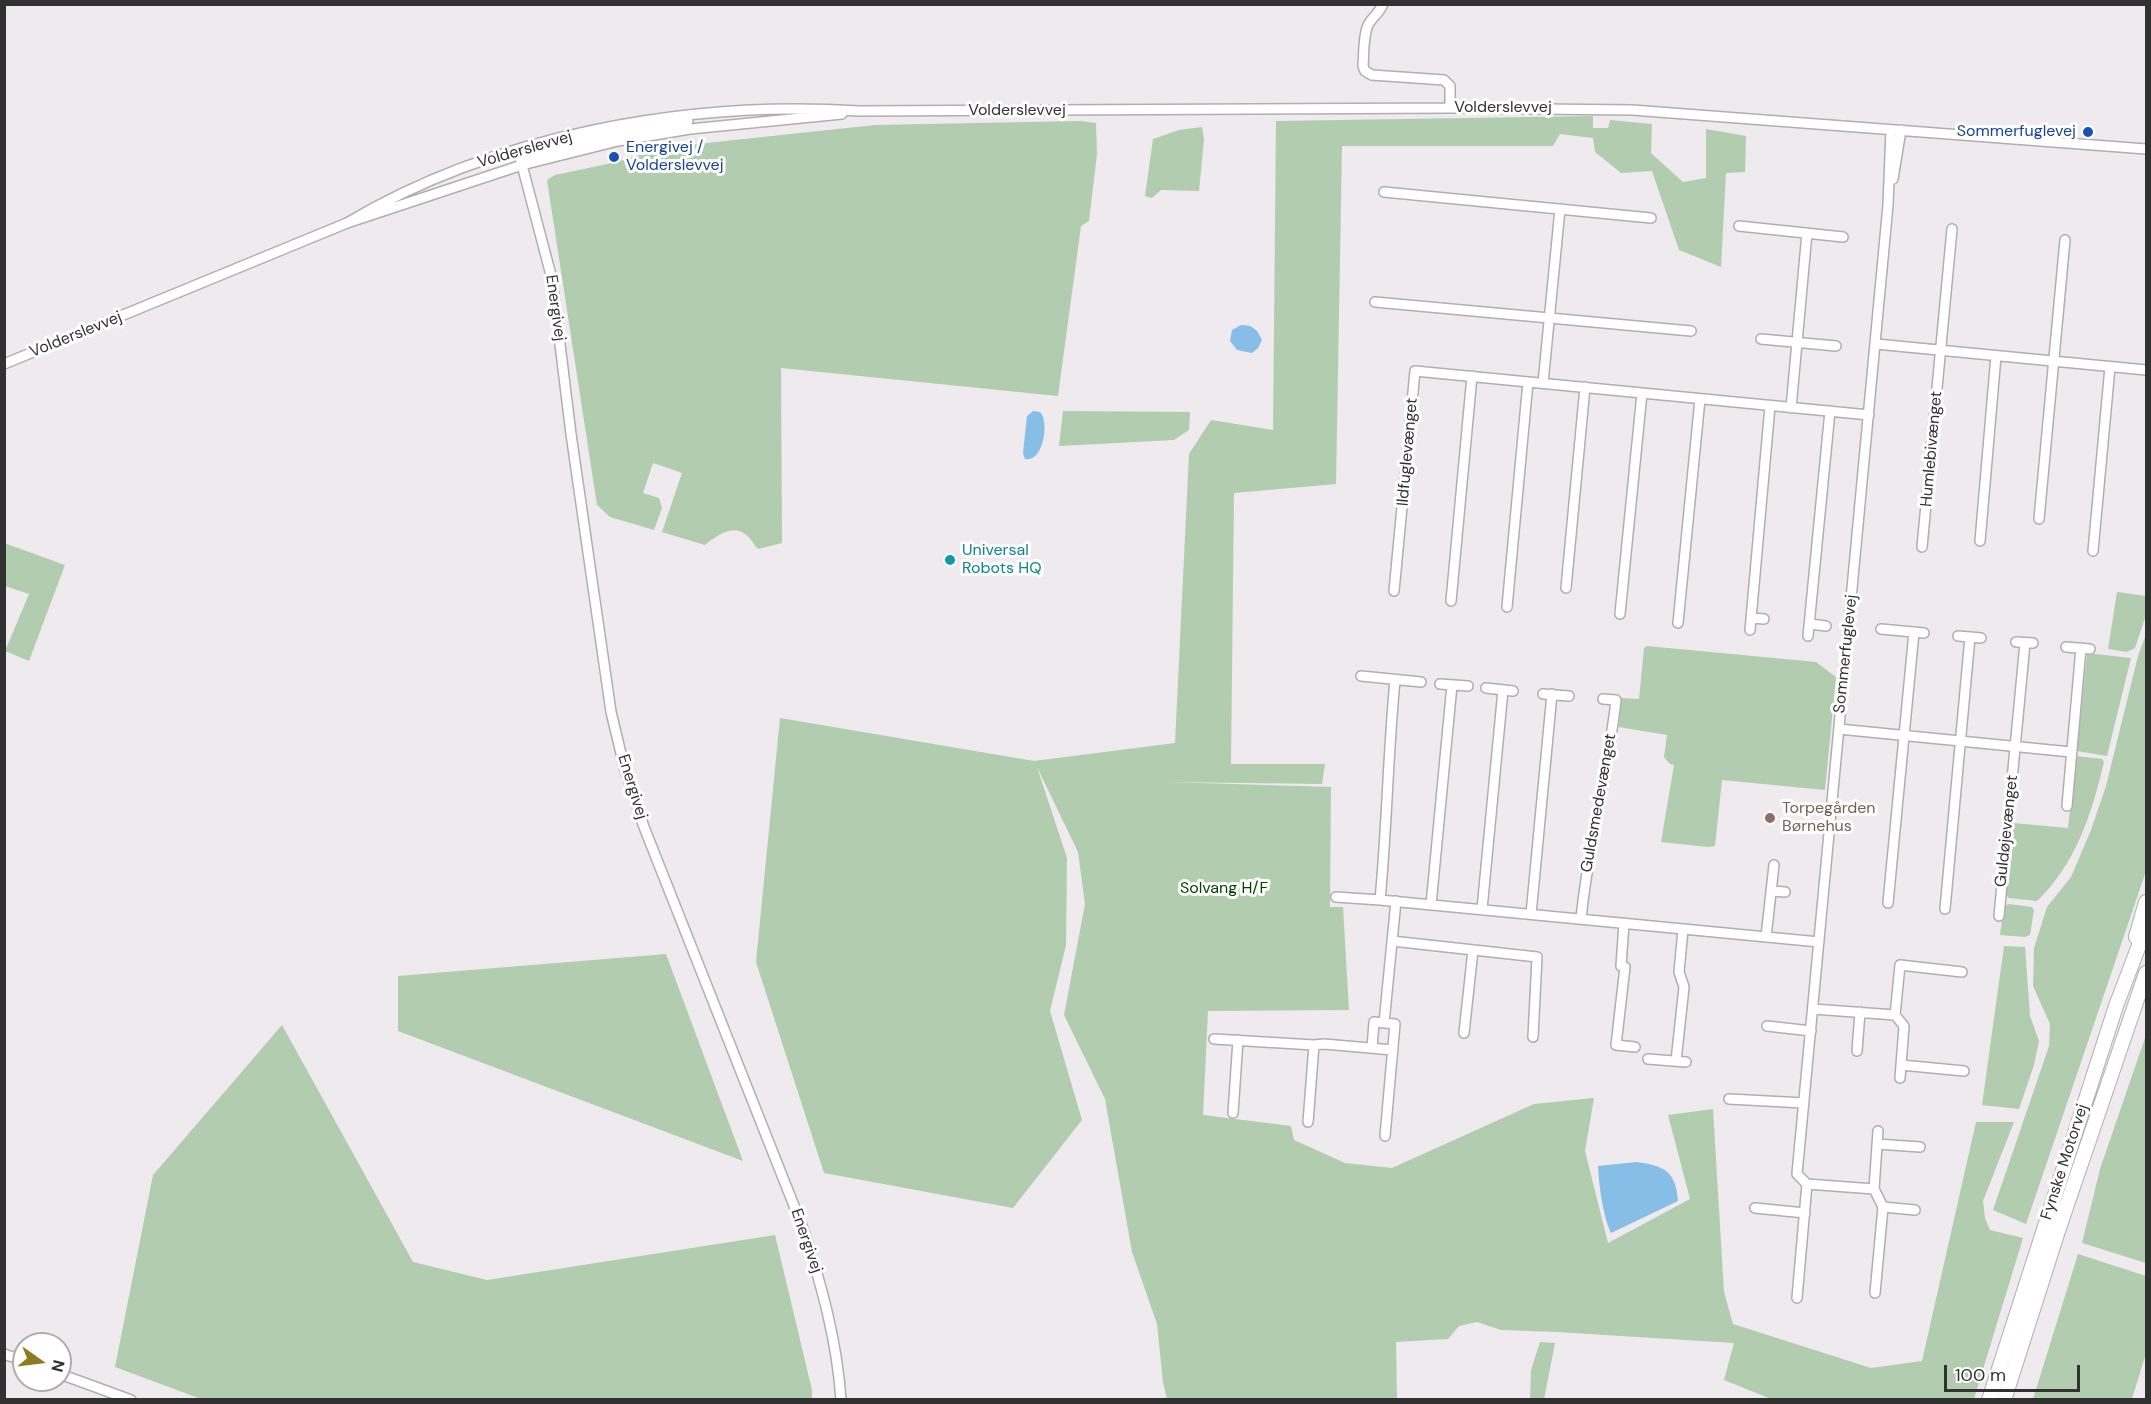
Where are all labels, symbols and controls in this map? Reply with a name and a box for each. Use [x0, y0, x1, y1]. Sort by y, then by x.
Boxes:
street label: Volderslevvej [1454, 98, 1552, 118]
street label: Volderslevvej [968, 101, 1066, 121]
place label: Sommerfuglevej [1957, 122, 2076, 142]
marker: Sommerfuglevej [2081, 125, 2095, 139]
street label: Volderslevvej [475, 127, 575, 173]
place label: Energivej / Volderslevvej [626, 138, 724, 176]
marker: Energivej / Volderslevvej [607, 150, 621, 164]
street label: Energivej [541, 274, 569, 342]
street label: Volderslevvej [27, 308, 125, 362]
street label: Humlebivænget [1917, 390, 1947, 508]
street label: Ildfuglevænget [1394, 397, 1422, 507]
place label: Universal Robots HQ [962, 541, 1042, 579]
marker: Universal Robots HQ [943, 553, 957, 567]
street label: Sommerfuglevej [1830, 594, 1862, 714]
street label: Guldsmedevænget [1577, 732, 1621, 874]
street label: Energivej [613, 752, 651, 822]
street label: Guldøjevænget [1992, 774, 2022, 888]
place label: Torpegården Børnehus [1782, 799, 1876, 837]
marker: Torpegården Børnehus [1763, 811, 1777, 825]
park label: Solvang H/F [1180, 879, 1268, 899]
street label: Fynske Motorvej [2037, 1102, 2093, 1222]
street label: Energivej [786, 1206, 826, 1276]
north arrow [12, 1332, 72, 1392]
scale bar [1947, 1353, 2084, 1391]
text: N [46, 1358, 70, 1374]
text: 100 m [1955, 1363, 2006, 1387]

